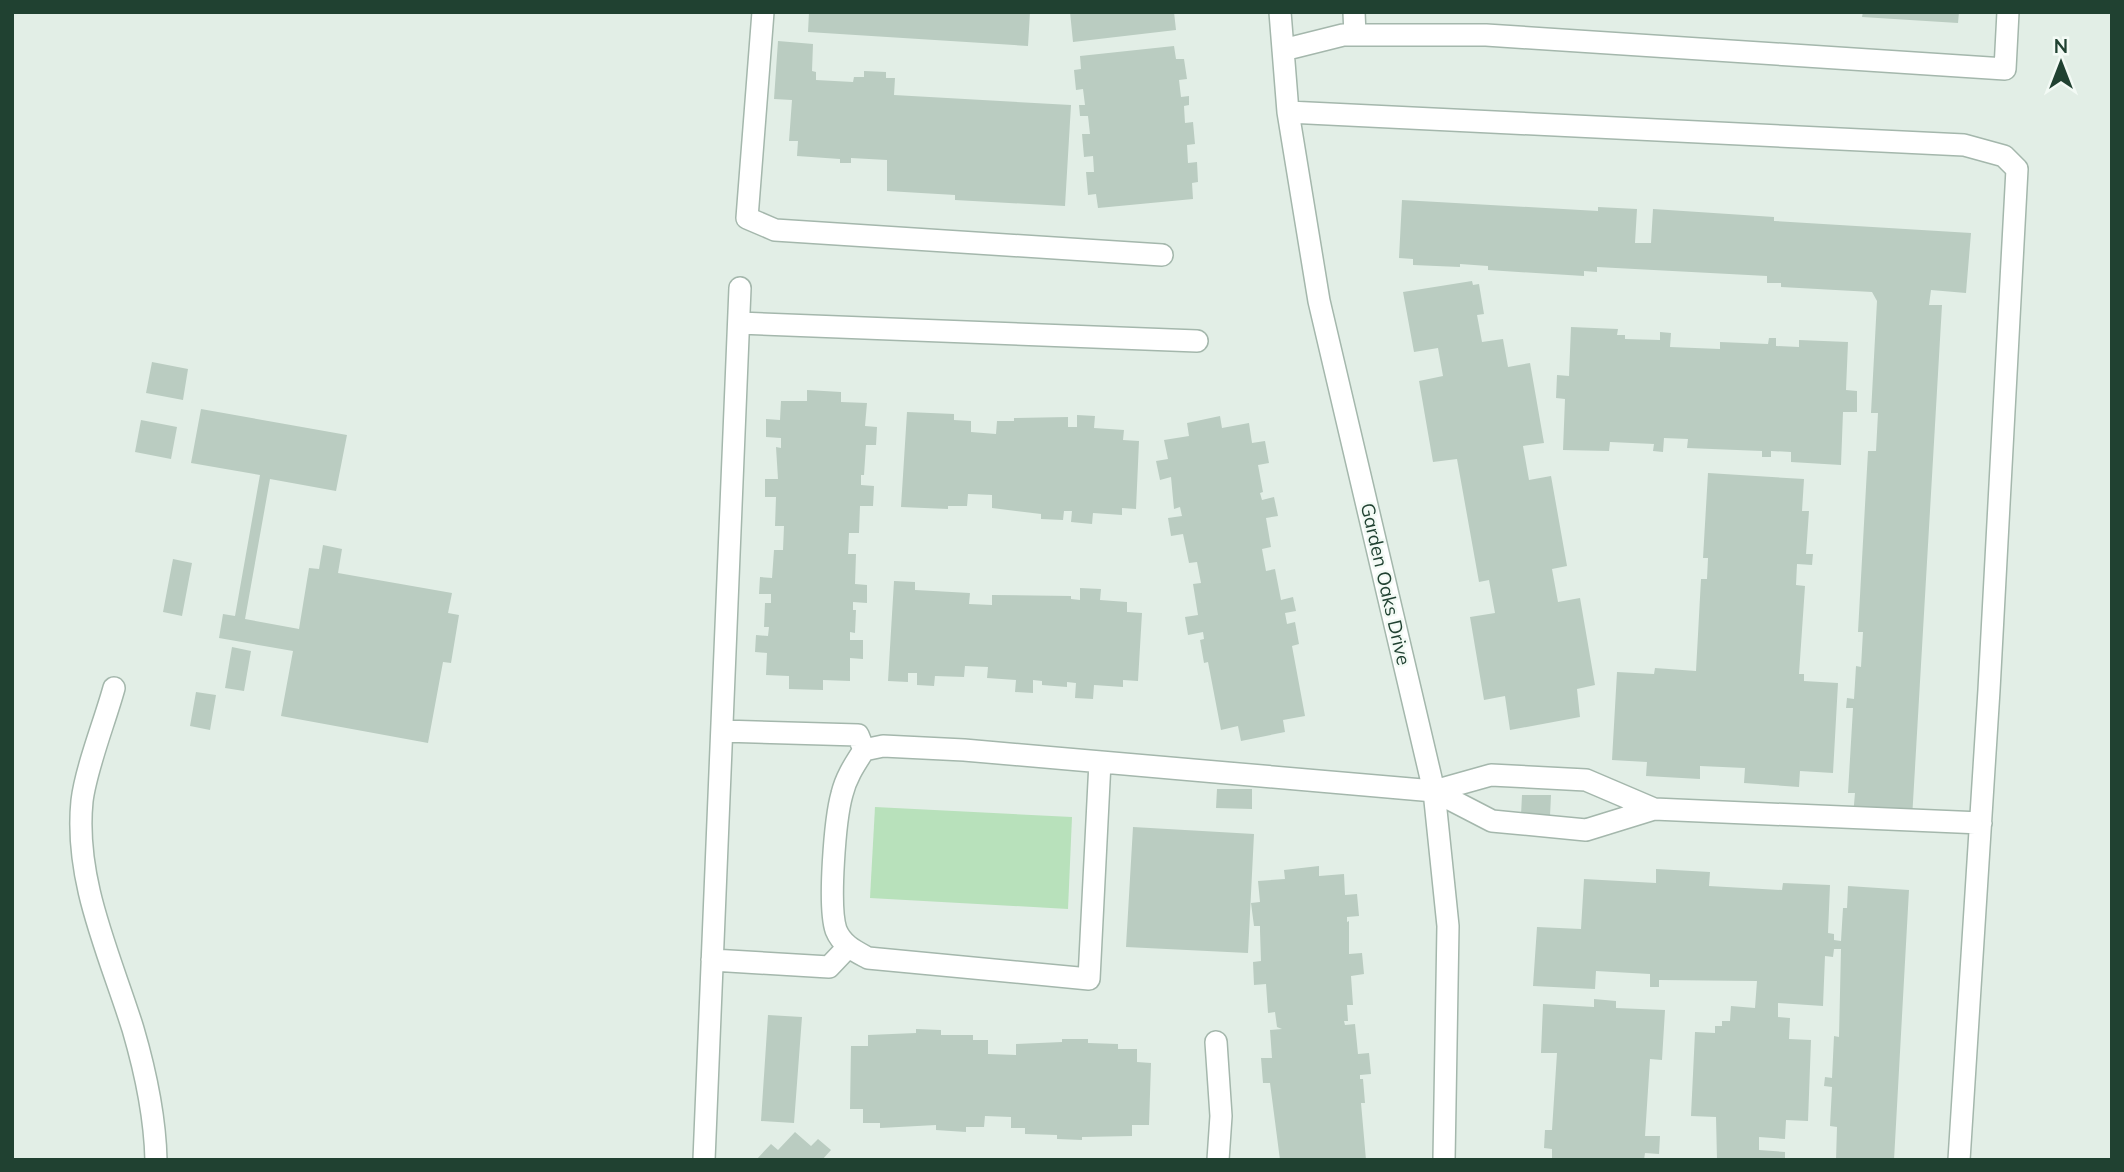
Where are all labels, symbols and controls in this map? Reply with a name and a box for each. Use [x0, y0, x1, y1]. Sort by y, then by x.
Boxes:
north arrow [2026, 28, 2096, 98]
text: N [2054, 34, 2068, 58]
street label: Garden Oaks Drive [1356, 500, 1416, 668]

